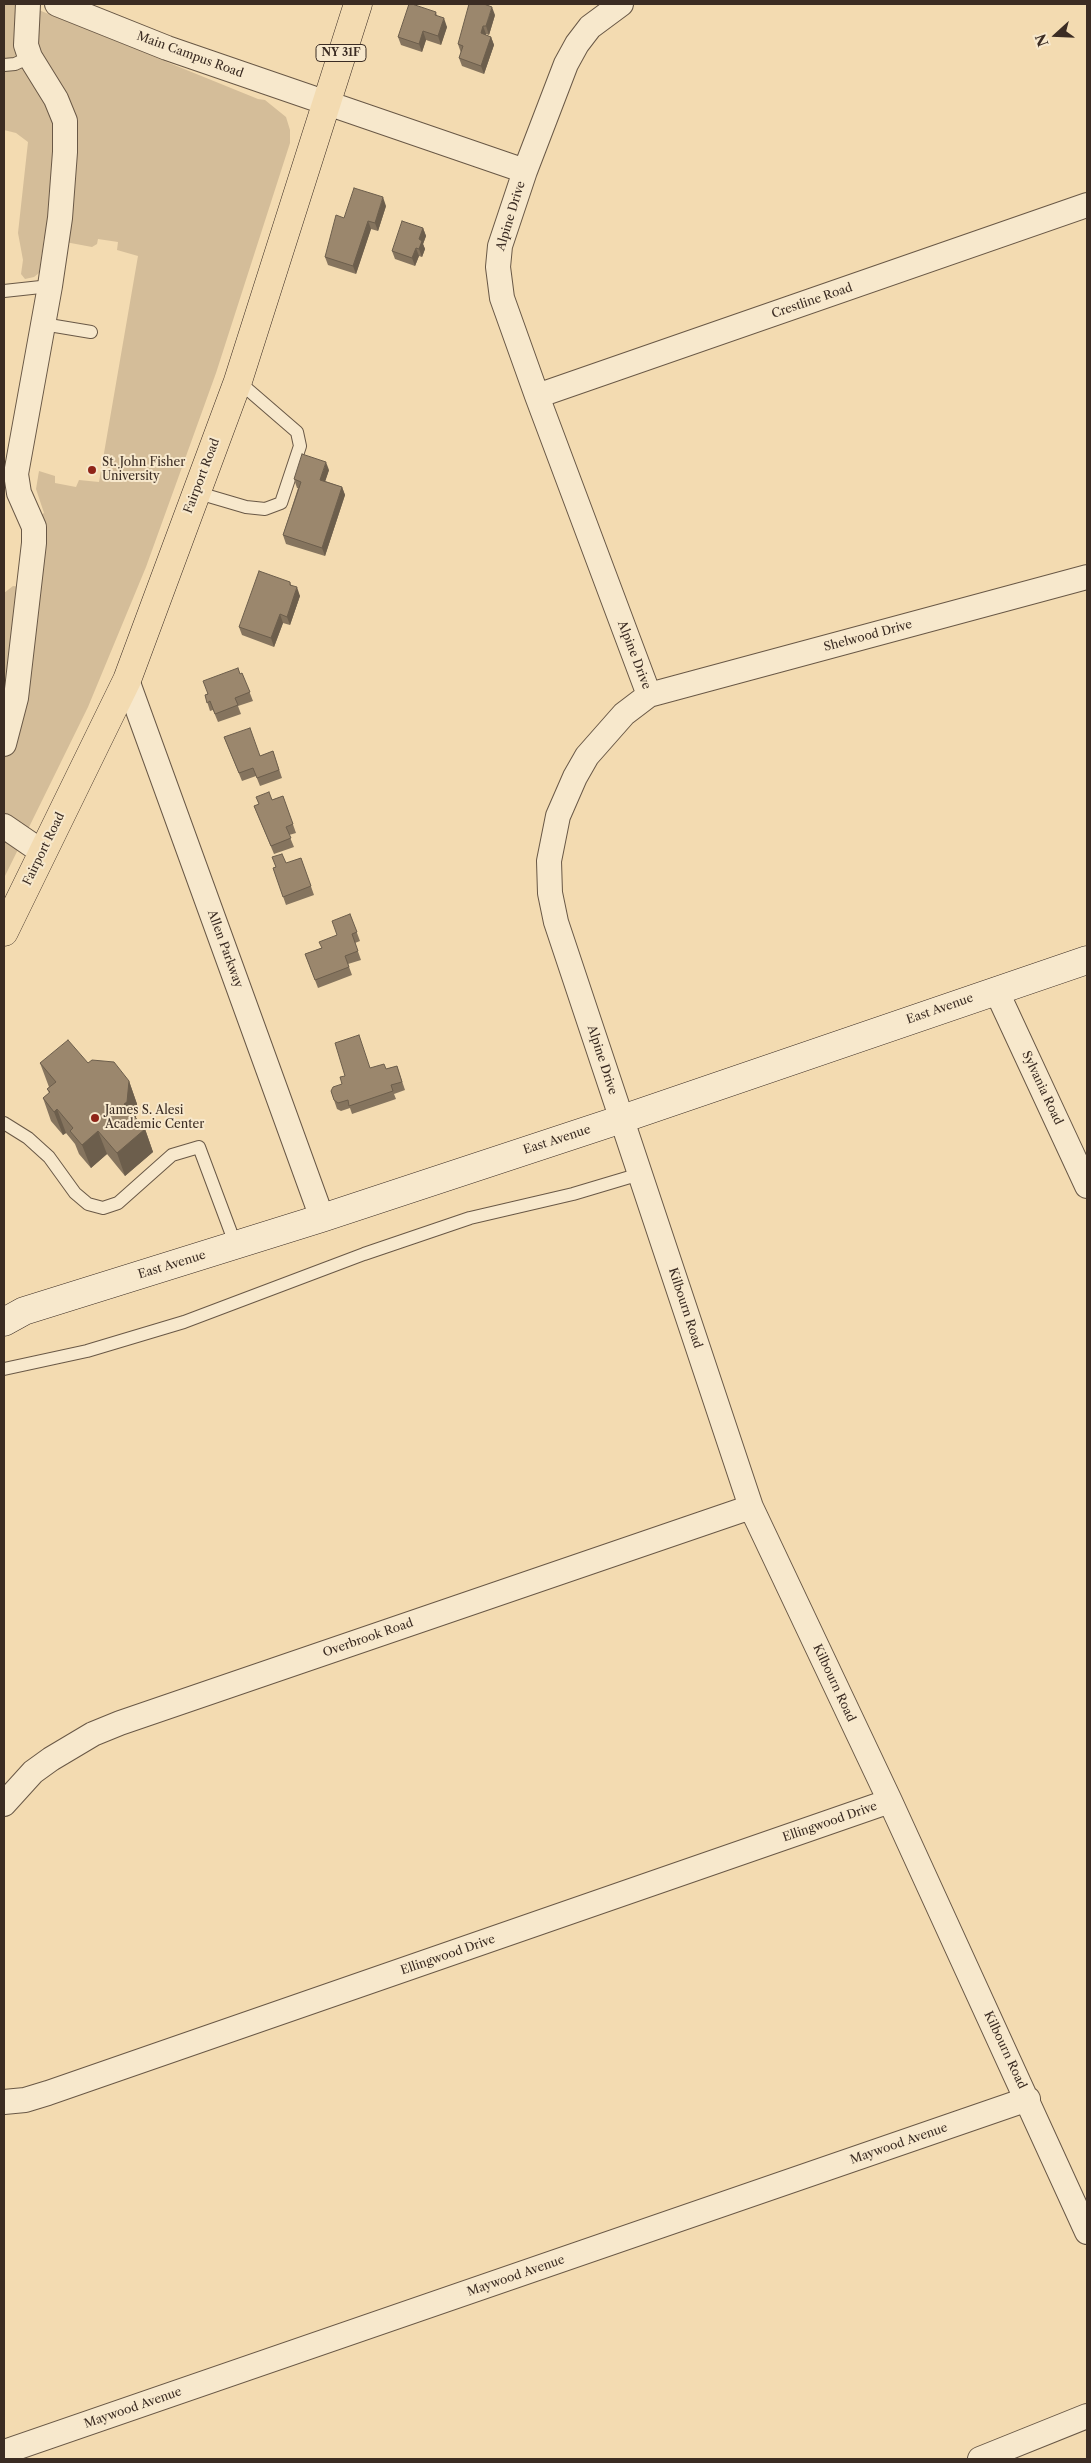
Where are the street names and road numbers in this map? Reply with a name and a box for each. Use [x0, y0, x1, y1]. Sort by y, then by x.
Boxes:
street label: Main Campus Road [135, 29, 245, 81]
road number: NY 31F [316, 44, 366, 62]
street label: Alpine Drive [494, 179, 528, 253]
street label: Crestline Road [770, 280, 854, 322]
street label: Fairport Road [181, 436, 223, 516]
street label: Shelwood Drive [822, 617, 914, 655]
street label: Alpine Drive [614, 619, 654, 691]
street label: Fairport Road [20, 810, 68, 888]
street label: Allen Parkway [204, 908, 246, 990]
street label: East Avenue [905, 991, 975, 1027]
street label: Alpine Drive [584, 1023, 620, 1097]
street label: Sylvania Road [1019, 1049, 1065, 1127]
street label: East Avenue [522, 1122, 592, 1158]
street label: East Avenue [136, 1248, 208, 1282]
street label: Kilbourn Road [665, 1266, 705, 1350]
street label: Overbrook Road [321, 1616, 415, 1660]
street label: Kilbourn Road [810, 1642, 858, 1724]
street label: Ellingwood Drive [781, 1799, 879, 1845]
street label: Ellingwood Drive [399, 1932, 497, 1978]
street label: Kilbourn Road [981, 2009, 1029, 2091]
street label: Maywood Avenue [848, 2121, 950, 2167]
street label: Maywood Avenue [465, 2253, 567, 2299]
street label: Maywood Avenue [82, 2385, 184, 2431]

